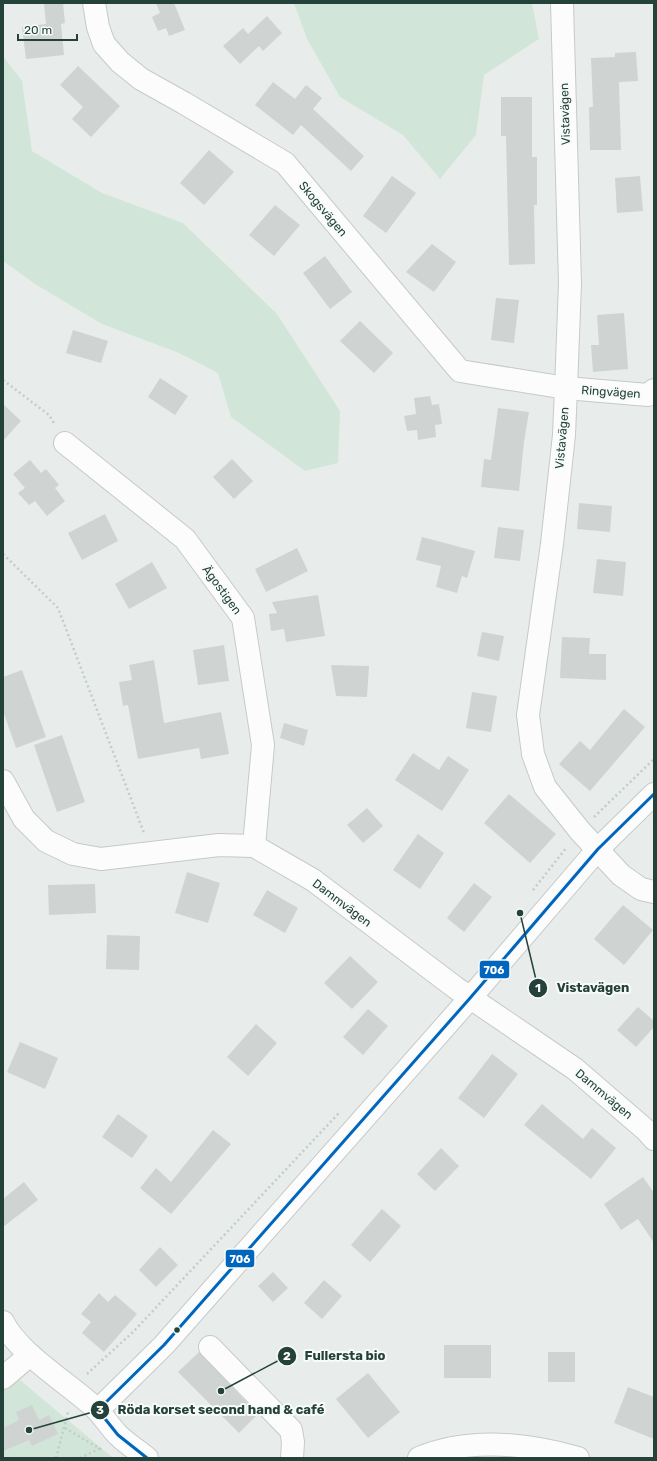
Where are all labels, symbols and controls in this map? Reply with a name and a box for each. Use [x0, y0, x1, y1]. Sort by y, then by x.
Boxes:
scale bar [18, 16, 77, 42]
text: 20 m [24, 23, 52, 37]
street label: Vistavägen [557, 83, 573, 145]
street label: Skogsvägen [296, 179, 350, 239]
street label: Ringvägen [581, 383, 641, 401]
street label: Vistavägen [552, 406, 572, 470]
street label: Ägostigen [200, 563, 244, 617]
street label: Dammvägen [310, 876, 374, 930]
line badge: 706 [479, 960, 510, 979]
text: 706 [484, 964, 504, 977]
callout: Vistavägen [528, 975, 637, 1000]
text: Vistavägen [557, 980, 629, 995]
text: 1 [535, 981, 541, 995]
street label: Dammvägen [573, 1066, 635, 1122]
line badge: 706 [225, 1249, 255, 1268]
text: 706 [230, 1253, 250, 1266]
unlabelled marker [172, 1325, 182, 1335]
callout: Fullersta bio [277, 1343, 393, 1368]
text: Fullersta bio [305, 1348, 385, 1363]
text: 2 [283, 1349, 291, 1363]
callout: Röda korset second hand & café [90, 1397, 333, 1422]
text: Röda korset second hand & café [118, 1402, 325, 1417]
text: 3 [96, 1403, 104, 1417]

